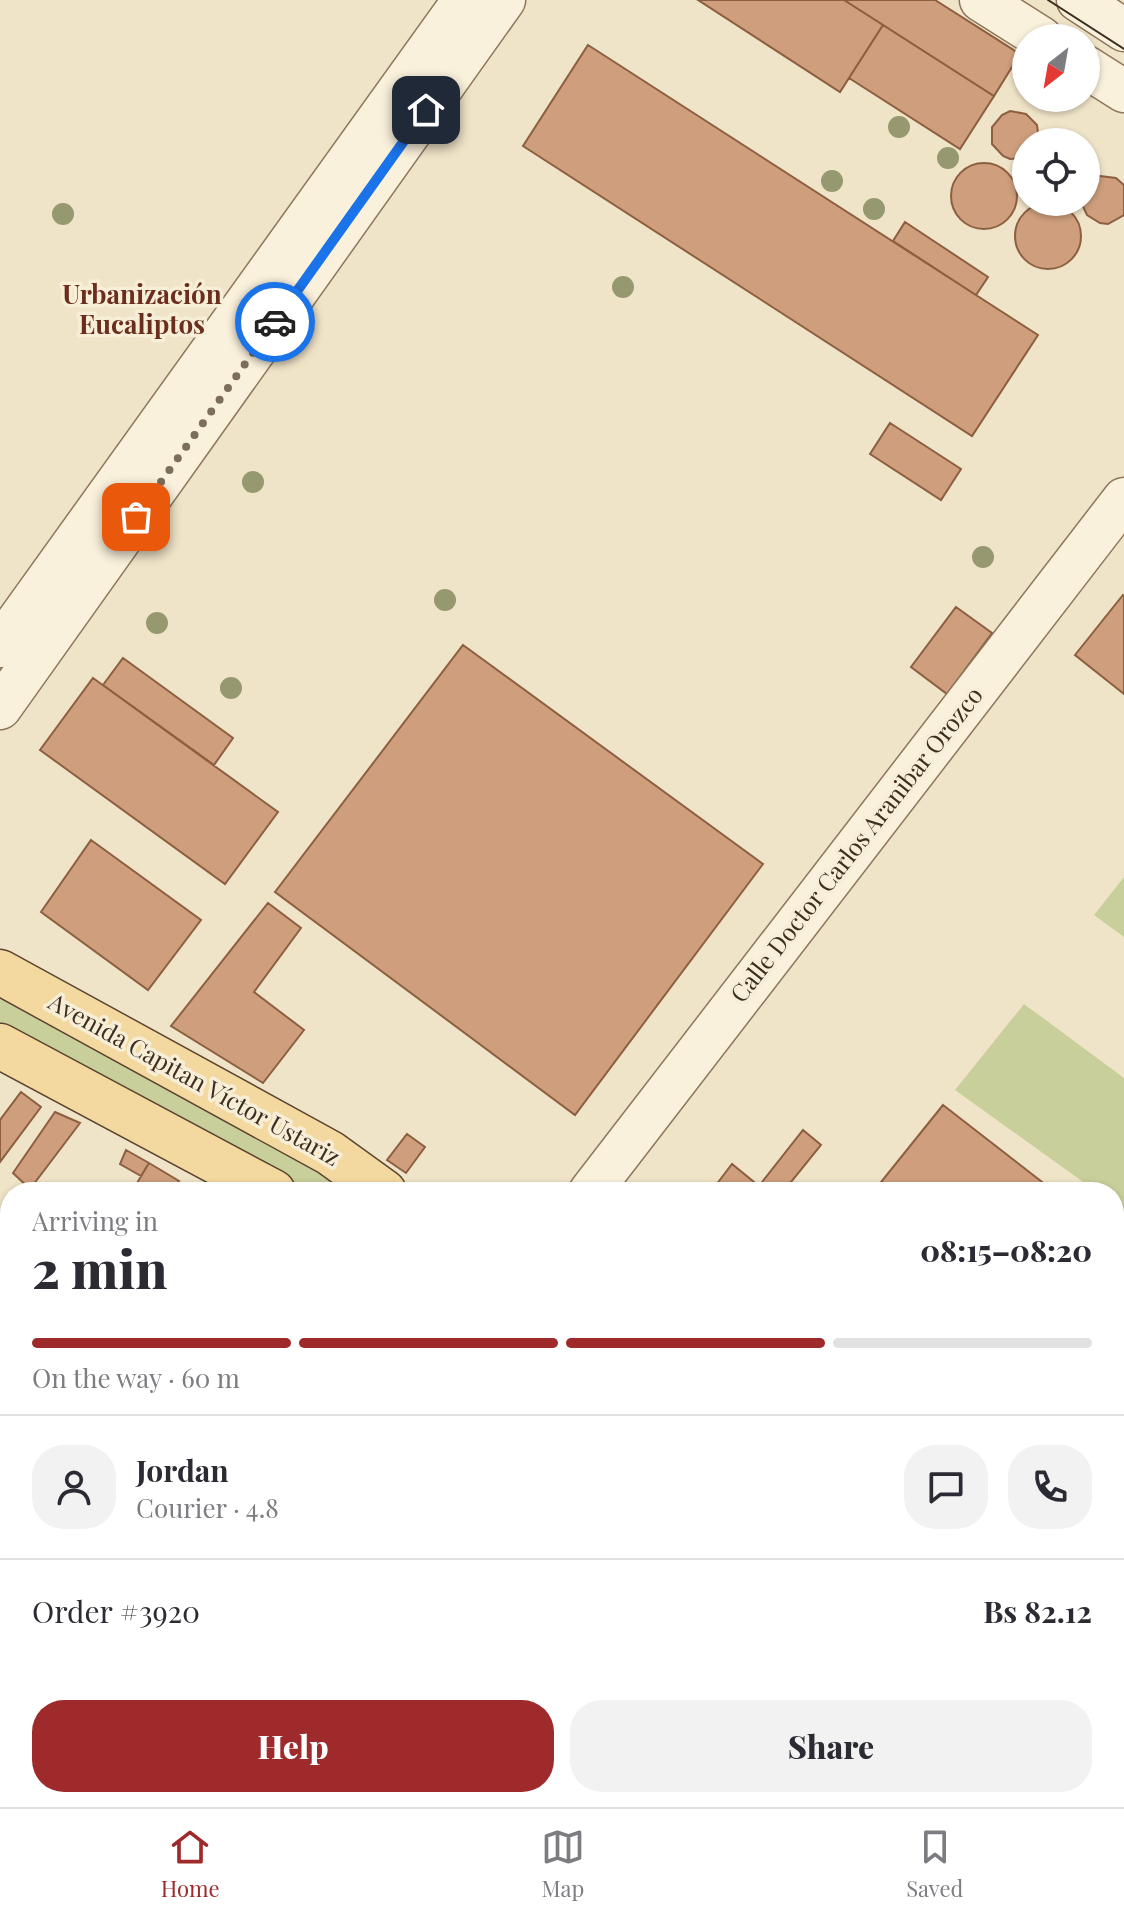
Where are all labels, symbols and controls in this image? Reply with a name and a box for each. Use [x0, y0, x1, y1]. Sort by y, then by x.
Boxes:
north arrow [1012, 24, 1100, 112]
map controls [1012, 24, 1100, 216]
pin [392, 76, 460, 144]
icon: home [404, 88, 448, 132]
button: locate [1012, 128, 1100, 216]
district label: Urbanización Eucaliptos [62, 276, 222, 341]
courier [235, 282, 315, 362]
icon: car [253, 300, 297, 344]
pin [102, 483, 170, 551]
icon: bag [114, 495, 158, 539]
street label: Calle Doctor Carlos Aranibar Orozco [722, 679, 989, 1008]
street label: Avenida Capitan Víctor Ustariz [43, 984, 346, 1172]
text: Arriving in [32, 1203, 158, 1238]
text: 08:15–08:20 [920, 1230, 1092, 1270]
text: 2 min [32, 1233, 167, 1302]
text: On the way · 60 m [32, 1360, 240, 1395]
button: person [32, 1445, 116, 1529]
button: chat [904, 1445, 988, 1529]
button: phone [1008, 1445, 1092, 1529]
text: Jordan [136, 1450, 229, 1490]
text: Courier · 4.8 [136, 1490, 279, 1525]
text: Order #3920 [32, 1591, 200, 1631]
text: Bs 82.12 [983, 1591, 1092, 1631]
button: Help [32, 1700, 554, 1792]
button: Share [570, 1700, 1092, 1792]
tab: Home [161, 1825, 220, 1903]
tab: Map [541, 1825, 585, 1903]
tab: Saved [906, 1825, 963, 1903]

